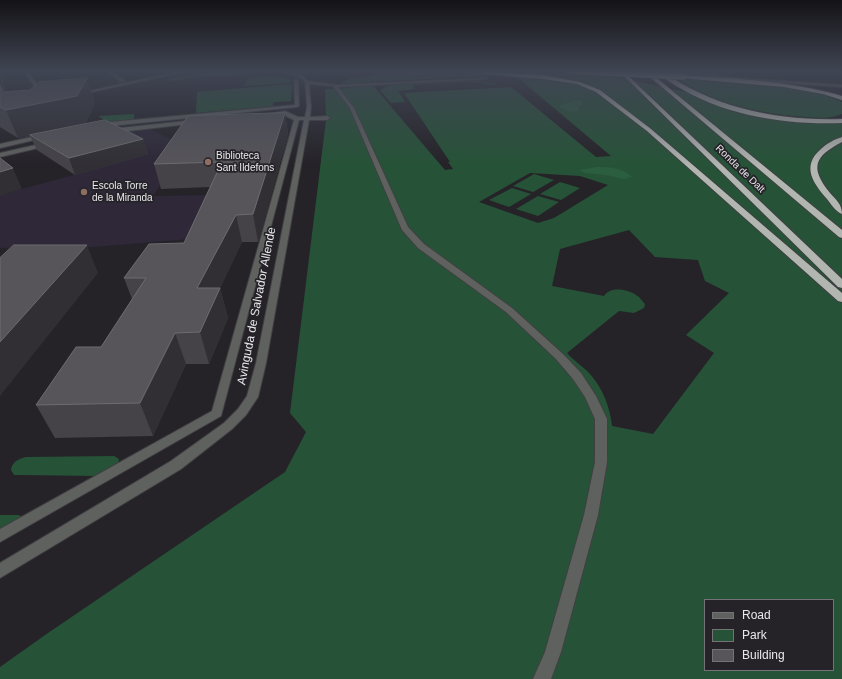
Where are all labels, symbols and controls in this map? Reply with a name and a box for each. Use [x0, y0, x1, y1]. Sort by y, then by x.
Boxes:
street label: Ronda de Dalt [713, 142, 767, 196]
place label: Biblioteca Sant Ildefons [216, 150, 274, 174]
marker: Biblioteca Sant Ildefons [203, 157, 213, 167]
place label: Escola Torre de la Miranda [92, 180, 153, 204]
marker: Escola Torre de la Miranda [79, 187, 89, 197]
street label: Avinguda de Salvador Allende [235, 226, 279, 386]
legend [704, 599, 834, 671]
text: Road [742, 608, 771, 622]
text: Park [742, 628, 767, 642]
text: Building [742, 648, 785, 662]

